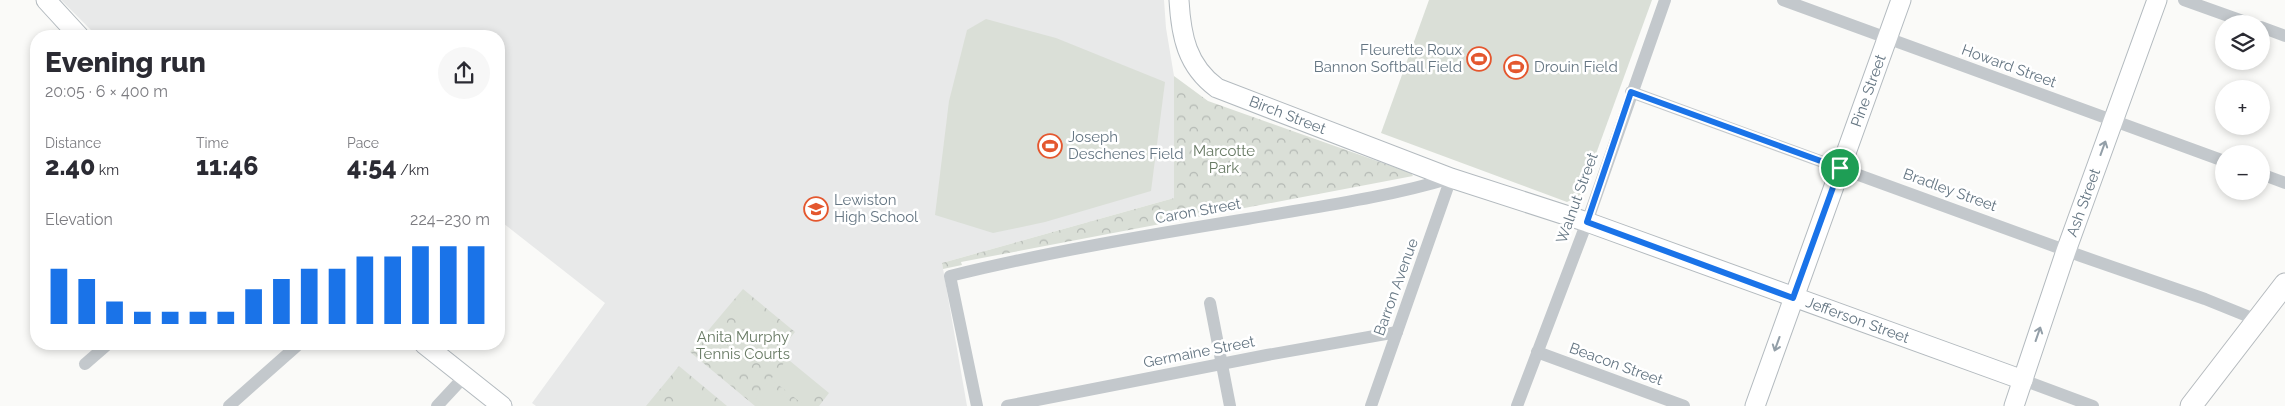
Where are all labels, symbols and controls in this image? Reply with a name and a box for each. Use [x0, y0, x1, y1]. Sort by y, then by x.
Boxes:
map controls [2215, 15, 2270, 200]
button: layers [2215, 15, 2270, 70]
place label: Fleurette Roux Bannon Softball Field [1314, 41, 1462, 76]
street label: Howard Street [1959, 41, 2059, 91]
text: Evening run [45, 46, 206, 79]
sports icon: Fleurette Roux Bannon Softball Field [1466, 46, 1492, 72]
button: share [438, 47, 490, 99]
street label: Pine Street [1847, 52, 1890, 129]
sports icon: Drouin Field [1503, 54, 1529, 80]
place label: Drouin Field [1534, 58, 1618, 76]
button: + [2215, 80, 2270, 135]
text: 20:05 · 6 × 400 m [45, 82, 168, 101]
street label: Birch Street [1247, 92, 1328, 138]
place label: Joseph Deschenes Field [1068, 128, 1184, 163]
sports icon: Joseph Deschenes Field [1037, 133, 1063, 159]
text: Distance [45, 135, 101, 151]
text: Time [196, 135, 229, 151]
text: Pace [347, 135, 379, 151]
one-way arrow [2099, 140, 2108, 156]
park label: Marcotte Park [1193, 142, 1255, 177]
button: − [2215, 145, 2270, 200]
pin [1819, 147, 1861, 189]
street label: Walnut Street [1552, 150, 1602, 246]
text: 2.40 [45, 151, 95, 181]
text: 11:46 [196, 151, 258, 181]
text: 4:54 [347, 151, 397, 181]
icon: arrive [1826, 154, 1854, 182]
text: km [95, 162, 119, 178]
text: /km [397, 162, 429, 178]
street label: Bradley Street [1901, 165, 1999, 215]
street label: Ash Street [2063, 166, 2104, 239]
place label: Lewiston High School [834, 191, 919, 226]
street label: Caron Street [1154, 195, 1242, 227]
school or university icon: Lewiston High School [803, 196, 829, 222]
text: Elevation [45, 210, 113, 229]
text: 224–230 m [410, 210, 490, 229]
street label: Barron Avenue [1370, 236, 1422, 338]
street label: Jefferson Street [1803, 293, 1912, 347]
one-way arrow [2034, 327, 2043, 342]
park label: Anita Murphy Tennis Courts [696, 328, 790, 363]
street label: Germaine Street [1142, 332, 1256, 372]
one-way arrow [1772, 336, 1781, 351]
street label: Beacon Street [1567, 339, 1665, 389]

